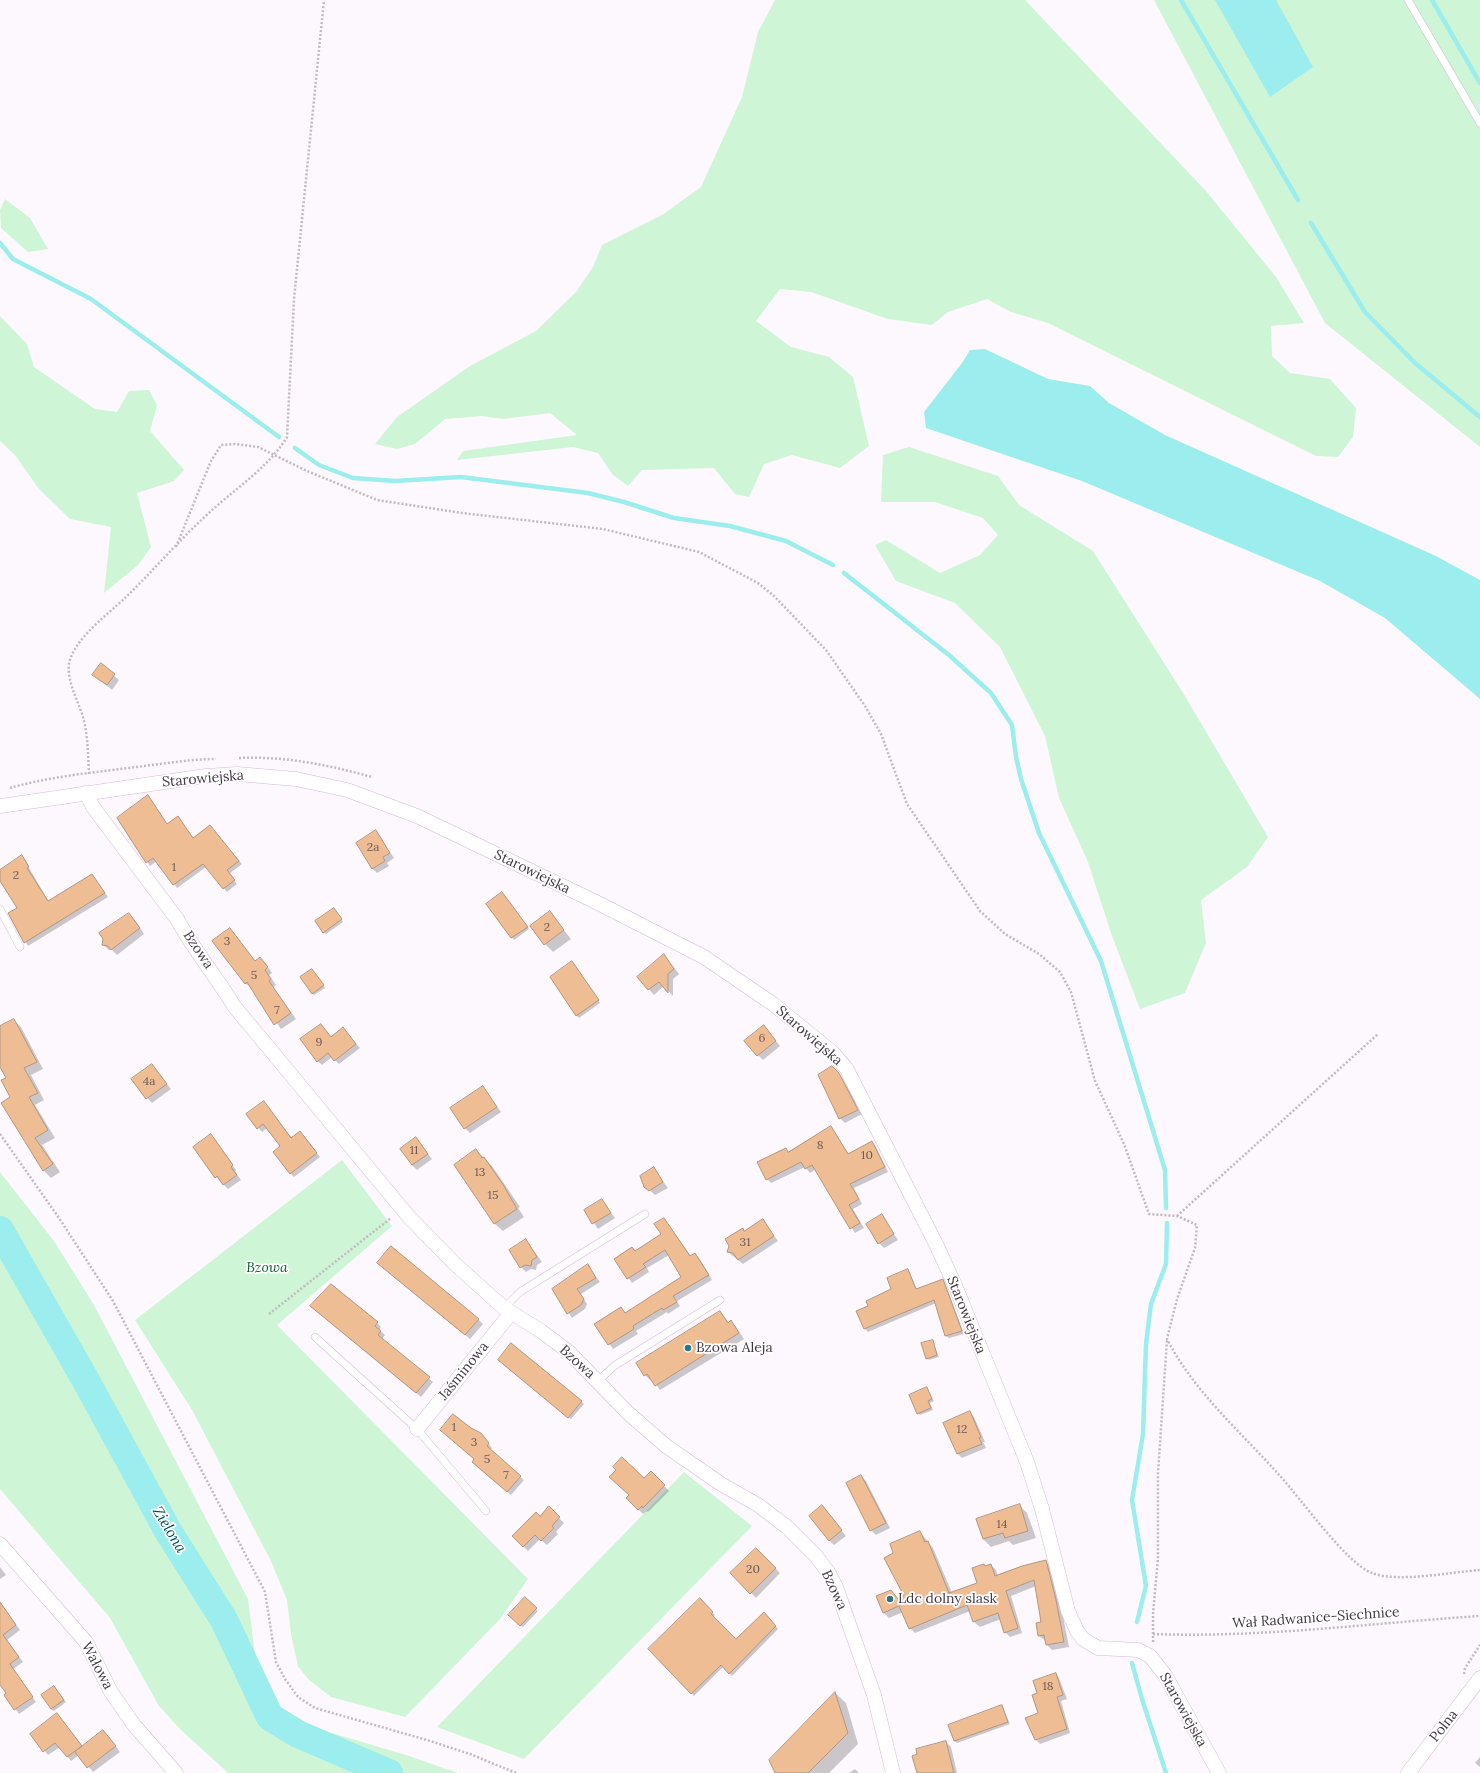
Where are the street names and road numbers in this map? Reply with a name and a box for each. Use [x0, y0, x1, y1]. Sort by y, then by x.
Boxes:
street label: Starowiejska [161, 767, 245, 791]
street label: Starowiejska [491, 846, 573, 898]
street label: Bzowa [179, 928, 217, 972]
street label: Starowiejska [772, 1003, 846, 1069]
street label: Starowiejska [943, 1274, 989, 1356]
street label: Jaśminowa [435, 1339, 493, 1403]
street label: Bzowa [556, 1342, 598, 1382]
street label: Bzowa [818, 1567, 850, 1613]
street label: Wał Radwanice-Siechnice [1232, 1604, 1400, 1632]
street label: Wałowa [78, 1639, 116, 1693]
street label: Starowiejska [1156, 1670, 1210, 1750]
street label: Polna [1426, 1707, 1462, 1745]

